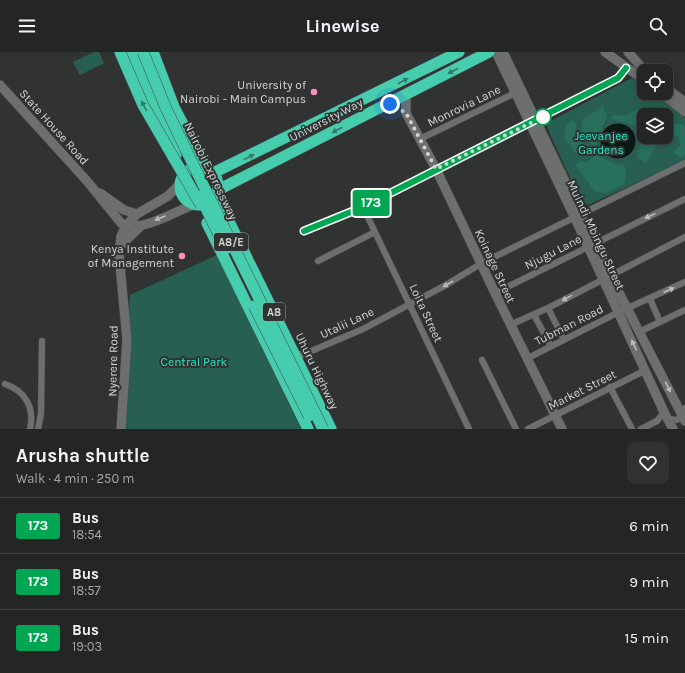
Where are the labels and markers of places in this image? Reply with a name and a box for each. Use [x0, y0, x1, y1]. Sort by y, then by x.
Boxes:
place label: University of Nairobi - Main Campus [180, 78, 307, 106]
marker: University of Nairobi - Main Campus [309, 87, 319, 97]
unlabelled marker [534, 108, 552, 126]
place label: Kenya Institute of Management [88, 242, 174, 270]
marker: Kenya Institute of Management [177, 251, 187, 261]

